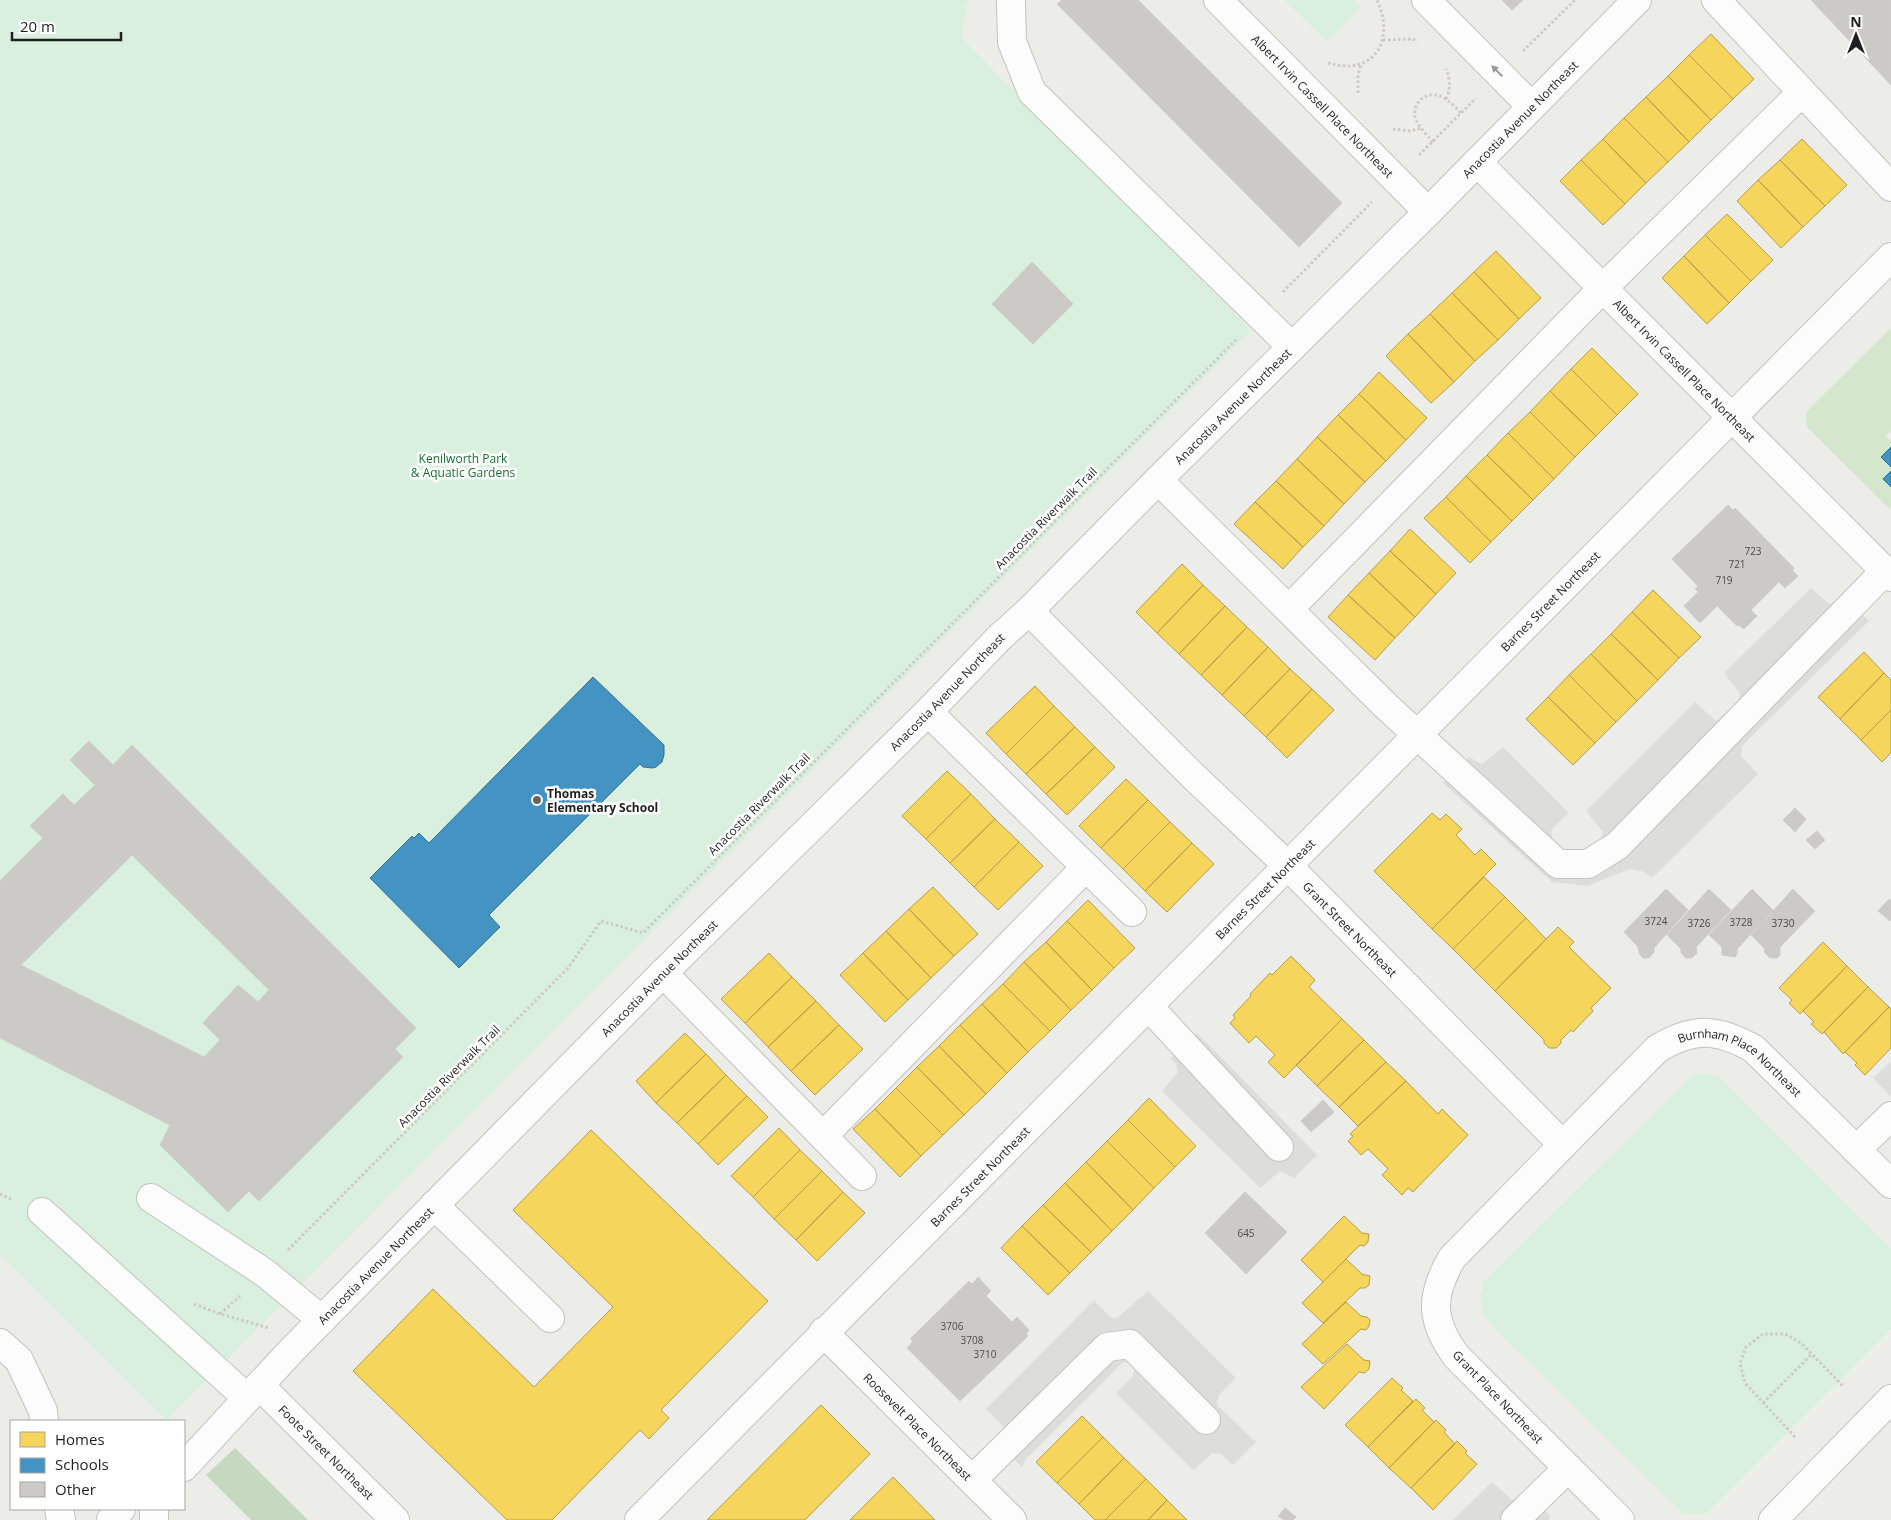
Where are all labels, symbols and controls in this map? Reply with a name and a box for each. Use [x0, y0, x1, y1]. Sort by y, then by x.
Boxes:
scale bar [12, 10, 121, 42]
north arrow [1831, 10, 1881, 60]
text: N [1850, 12, 1862, 31]
text: 20 m [20, 16, 55, 36]
street label: Albert Irvin Cassell Place Northeast [1248, 31, 1398, 181]
street label: Anacostia Avenue Northeast [1458, 56, 1581, 181]
one-way arrow [1491, 66, 1503, 78]
street label: Albert Irvin Cassell Place Northeast [1610, 295, 1760, 445]
street label: Anacostia Avenue Northeast [1170, 344, 1295, 468]
park label: Kenilworth Park & Aquatic Gardens [411, 450, 515, 481]
street label: Anacostia Riverwalk Trail [991, 463, 1101, 573]
house number: 723 [1744, 544, 1762, 558]
street label: Barnes Street Northeast [1496, 547, 1604, 655]
house number: 721 [1728, 557, 1746, 571]
house number: 719 [1715, 573, 1733, 587]
street label: Anacostia Avenue Northeast [885, 629, 1008, 754]
street label: Anacostia Riverwalk Trail [704, 749, 814, 859]
place label: Thomas Elementary School [547, 785, 658, 816]
marker: Thomas Elementary School [531, 794, 543, 806]
street label: Barnes Street Northeast [1211, 835, 1318, 943]
street label: Grant Street Northeast [1299, 877, 1401, 981]
house number: 3724 [1645, 914, 1668, 928]
house number: 3728 [1730, 915, 1753, 929]
street label: Anacostia Avenue Northeast [597, 916, 721, 1040]
house number: 3726 [1688, 916, 1711, 930]
house number: 3730 [1772, 916, 1795, 930]
street label: Anacostia Riverwalk Trail [394, 1021, 504, 1131]
street label: Burnham Place Northeast [1675, 1024, 1806, 1100]
street label: Barnes Street Northeast [926, 1122, 1033, 1230]
street label: Anacostia Avenue Northeast [314, 1203, 437, 1328]
house number: 645 [1237, 1226, 1255, 1240]
house number: 3706 [941, 1319, 964, 1333]
house number: 3708 [961, 1333, 984, 1347]
house number: 3710 [974, 1347, 997, 1361]
street label: Grant Place Northeast [1449, 1347, 1547, 1447]
street label: Roosevelt Place Northeast [860, 1369, 976, 1484]
street label: Foote Street Northeast [275, 1401, 378, 1503]
legend [10, 1420, 185, 1510]
text: Homes [55, 1429, 105, 1449]
text: Schools [55, 1454, 109, 1474]
text: Other [55, 1479, 96, 1499]

